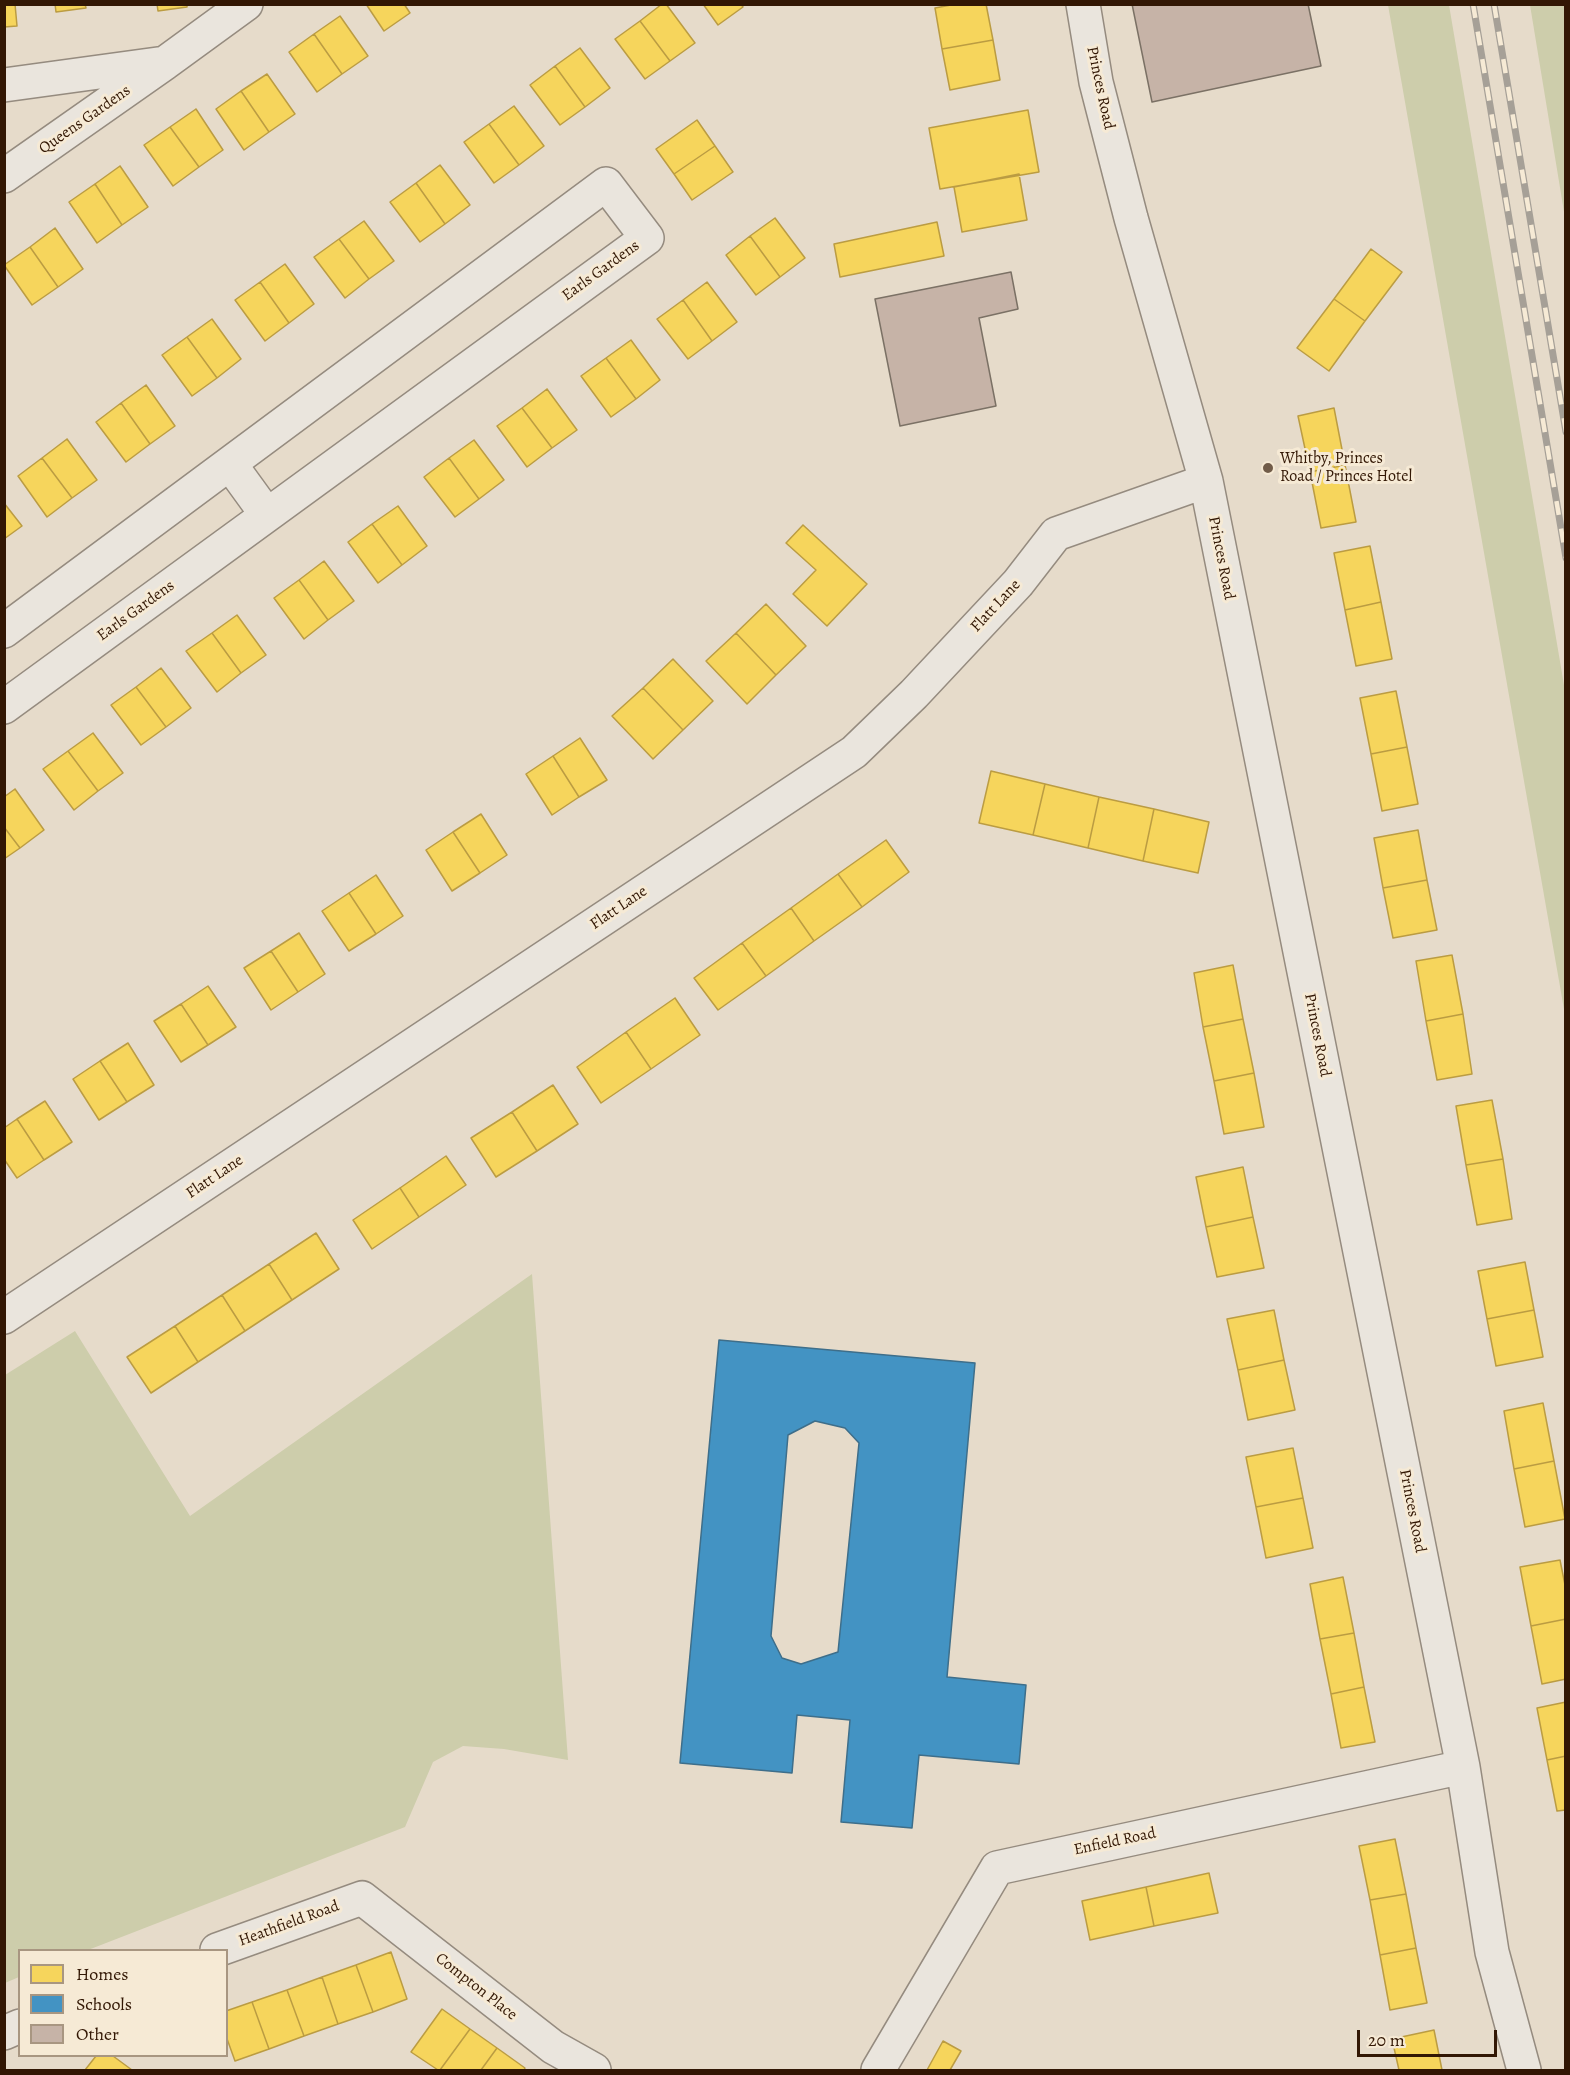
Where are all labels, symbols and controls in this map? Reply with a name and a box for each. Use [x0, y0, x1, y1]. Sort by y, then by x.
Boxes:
street label: Princes Road [1082, 45, 1118, 131]
street label: Queens Gardens [36, 81, 134, 159]
street label: Earls Gardens [558, 236, 644, 306]
place label: Whitby, Princes Road / Princes Hotel [1280, 449, 1412, 487]
marker: Whitby, Princes Road / Princes Hotel [1261, 461, 1275, 475]
street label: Princes Road [1203, 515, 1239, 601]
street label: Earls Gardens [93, 576, 179, 646]
street label: Flatt Lane [967, 576, 1025, 636]
street label: Flatt Lane [587, 882, 651, 934]
street label: Princes Road [1299, 992, 1335, 1078]
street label: Flatt Lane [183, 1151, 247, 1203]
street label: Princes Road [1394, 1468, 1430, 1554]
street label: Enfield Road [1072, 1824, 1158, 1860]
street label: Heathfield Road [236, 1897, 342, 1951]
legend [18, 1949, 228, 2057]
street label: Compton Place [431, 1949, 521, 2025]
text: Homes [76, 1962, 128, 1986]
text: Schools [76, 1992, 132, 2016]
scale bar [1360, 2018, 1500, 2056]
text: Other [76, 2022, 119, 2046]
text: 20 m [1368, 2028, 1405, 2052]

